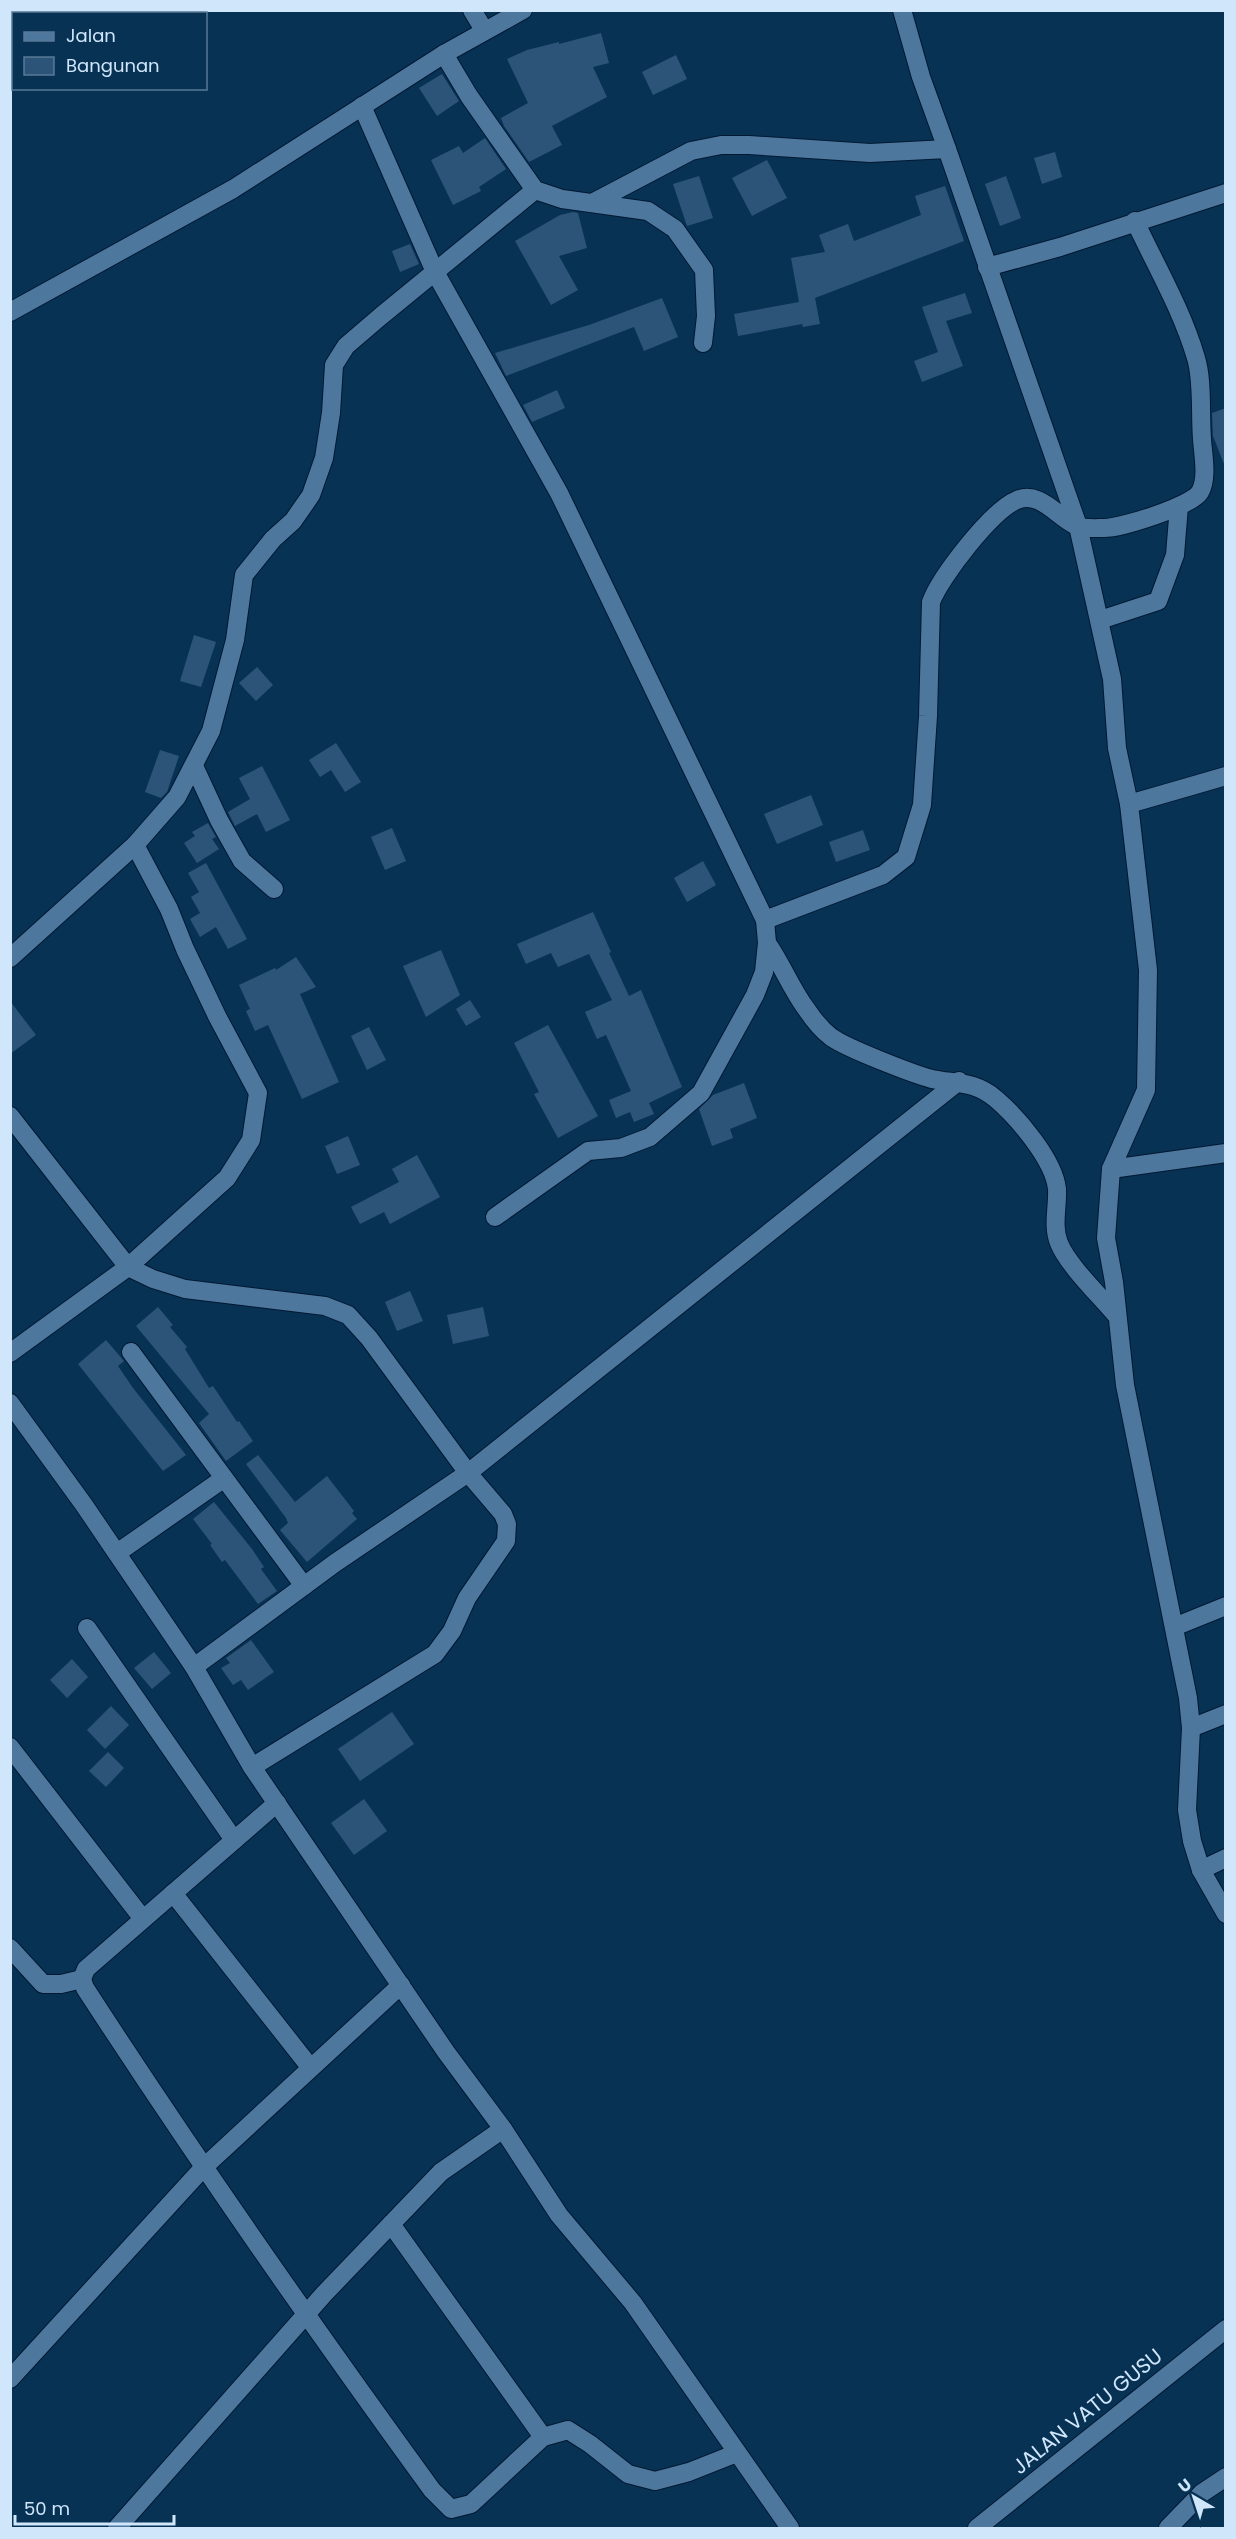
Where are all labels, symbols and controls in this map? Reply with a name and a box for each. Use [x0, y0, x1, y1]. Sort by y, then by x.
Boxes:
legend [12, 12, 207, 90]
text: Jalan [66, 23, 116, 48]
text: Bangunan [66, 53, 160, 78]
street label: JALAN VATU GUSU [1006, 2341, 1168, 2481]
north arrow [1164, 2467, 1224, 2527]
text: U [1173, 2473, 1196, 2498]
scale bar [15, 2488, 174, 2526]
text: 50 m [24, 2496, 70, 2521]

